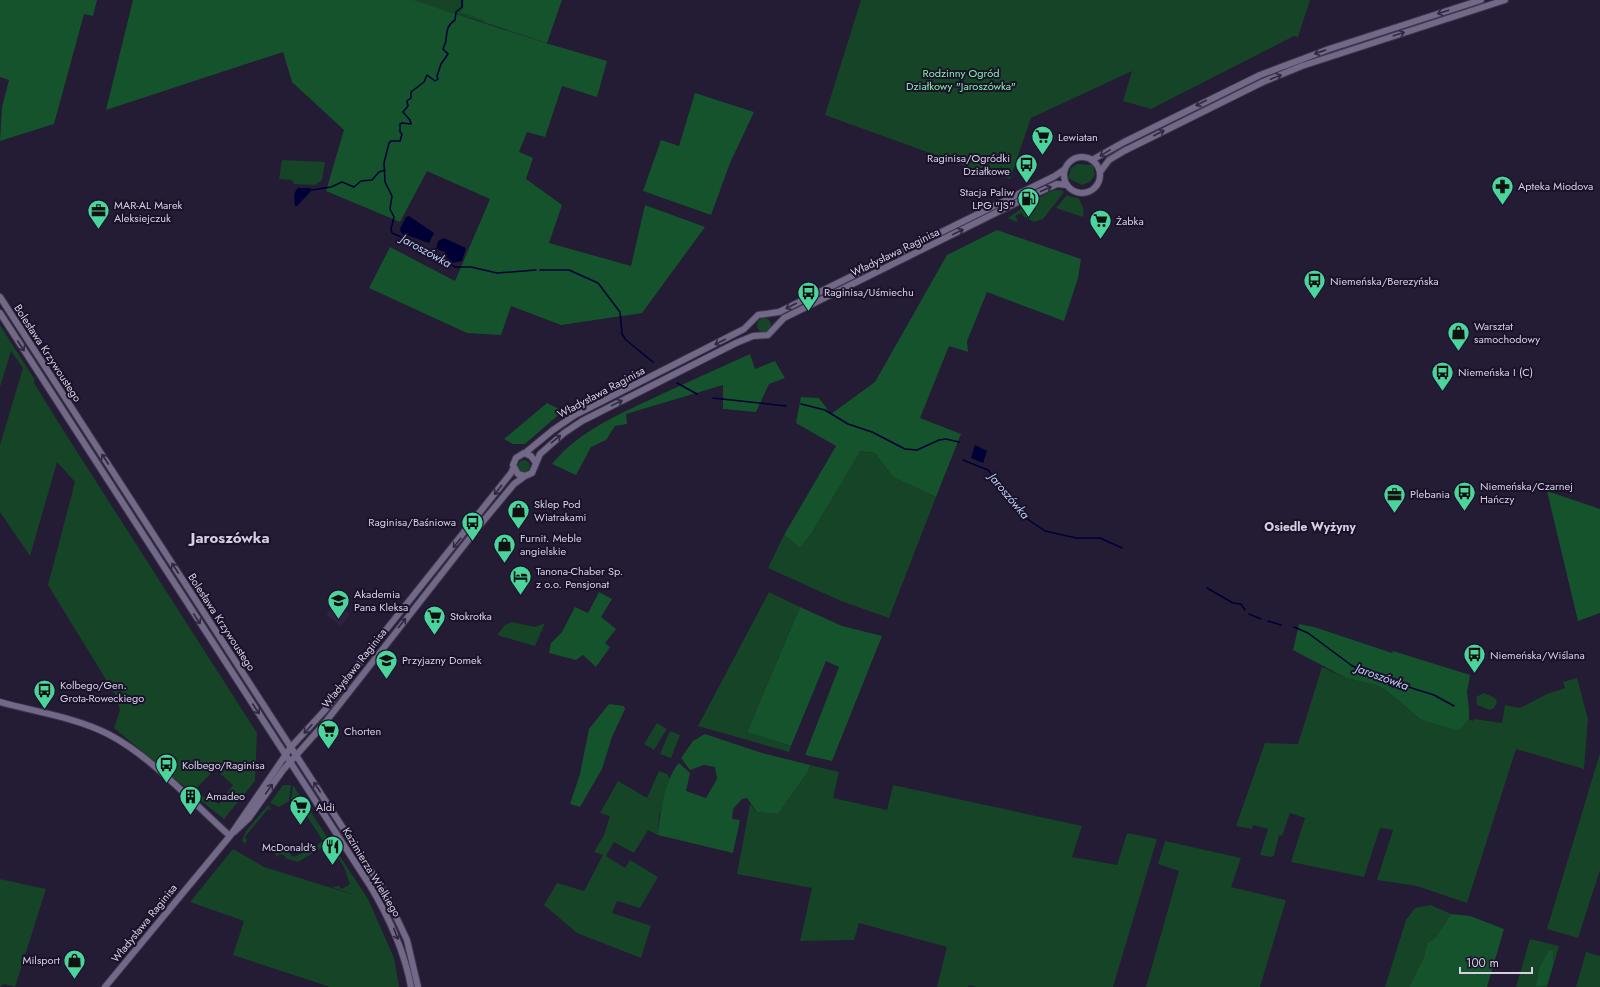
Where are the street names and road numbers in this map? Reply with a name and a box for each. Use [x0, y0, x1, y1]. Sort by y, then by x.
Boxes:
street label: Władysława Raginisa [848, 224, 942, 280]
street label: Bolesława Krzywoustego [10, 301, 86, 405]
street label: Władysława Raginisa [554, 362, 648, 422]
street label: Bolesława Krzywoustego [184, 570, 260, 674]
street label: Władysława Raginisa [318, 625, 390, 711]
street label: Kazimierza Wielkiego [339, 824, 405, 920]
street label: Władysława Raginisa [107, 880, 181, 966]

